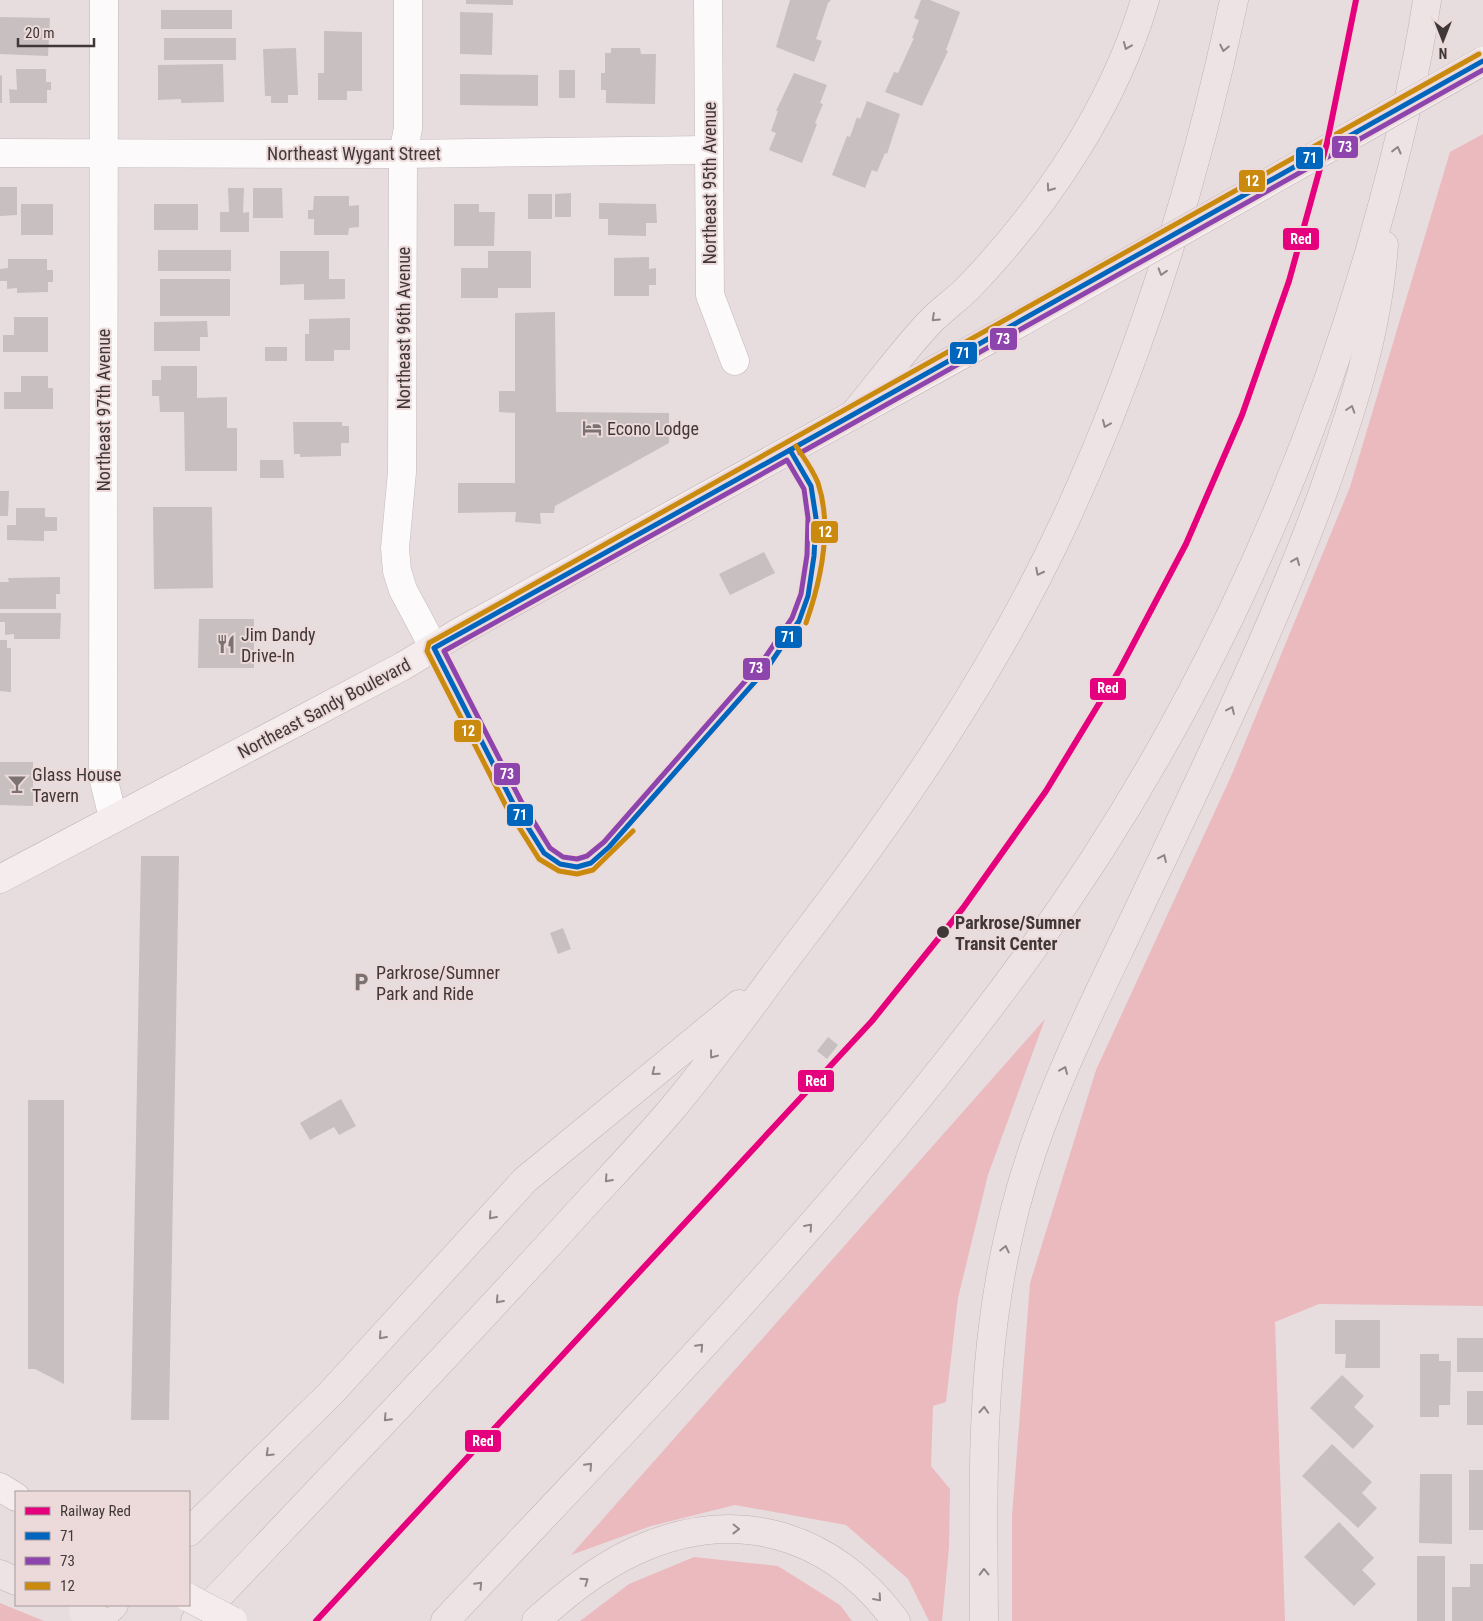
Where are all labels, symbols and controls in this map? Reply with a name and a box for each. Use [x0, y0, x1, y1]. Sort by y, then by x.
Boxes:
scale bar [18, 15, 94, 47]
north arrow [1418, 15, 1468, 65]
text: 20 m [25, 24, 55, 42]
one-way arrow [1123, 41, 1133, 49]
one-way arrow [1219, 43, 1230, 52]
text: N [1439, 45, 1447, 61]
street label: Northeast 95th Avenue [699, 102, 720, 264]
line badge: 73 [1331, 135, 1359, 159]
text: 73 [1338, 139, 1352, 155]
street label: Northeast Wygant Street [267, 143, 441, 164]
line badge: 71 [1295, 146, 1324, 170]
one-way arrow [1391, 147, 1401, 155]
text: 71 [1303, 150, 1317, 166]
line badge: 12 [1238, 169, 1266, 193]
text: 12 [1245, 173, 1259, 189]
one-way arrow [1047, 182, 1056, 192]
line badge: Red [1282, 227, 1320, 251]
text: Red [1290, 231, 1312, 247]
street label: Northeast 96th Avenue [393, 247, 414, 409]
one-way arrow [1158, 267, 1168, 275]
one-way arrow [931, 312, 940, 321]
line badge: 73 [989, 327, 1018, 351]
street label: Northeast 97th Avenue [93, 329, 114, 491]
text: 73 [996, 331, 1010, 347]
line badge: 71 [949, 341, 978, 365]
text: 71 [956, 345, 970, 361]
one-way arrow [1346, 405, 1356, 413]
hotel icon: Econo Lodge [581, 417, 603, 439]
place label: Econo Lodge [607, 418, 699, 439]
one-way arrow [1102, 419, 1113, 428]
line badge: 12 [810, 520, 839, 544]
text: 12 [818, 524, 832, 540]
one-way arrow [1290, 558, 1300, 566]
one-way arrow [1035, 567, 1045, 576]
place label: Jim Dandy Drive-In [241, 624, 316, 666]
line badge: 71 [774, 625, 803, 649]
text: 71 [781, 629, 795, 645]
restaurant icon: Jim Dandy Drive-In [215, 633, 237, 655]
street label: Northeast Sandy Boulevard [234, 654, 414, 762]
line badge: 73 [742, 657, 771, 681]
text: 73 [749, 660, 763, 676]
line badge: Red [1089, 677, 1127, 701]
text: Red [1097, 680, 1119, 696]
one-way arrow [1224, 706, 1235, 715]
line badge: 12 [453, 719, 482, 743]
text: 12 [461, 723, 475, 739]
line badge: 73 [493, 762, 521, 786]
place label: Glass House Tavern [32, 764, 121, 806]
text: 73 [500, 766, 514, 782]
bar icon: Glass House Tavern [6, 773, 28, 795]
line badge: 71 [506, 803, 534, 827]
text: 71 [513, 807, 527, 823]
one-way arrow [1156, 854, 1167, 863]
place label: Parkrose/Sumner Transit Center [955, 912, 1081, 954]
marker: Parkrose/Sumner Transit Center [935, 924, 951, 940]
place label: Parkrose/Sumner Park and Ride [376, 962, 501, 1004]
parking icon: Parkrose/Sumner Park and Ride [350, 971, 372, 993]
one-way arrow [710, 1049, 719, 1059]
one-way arrow [652, 1067, 661, 1076]
one-way arrow [1059, 1067, 1069, 1075]
line badge: Red [797, 1069, 835, 1093]
text: Red [805, 1073, 827, 1089]
one-way arrow [605, 1174, 614, 1183]
one-way arrow [489, 1210, 498, 1219]
one-way arrow [803, 1224, 812, 1233]
one-way arrow [999, 1244, 1010, 1253]
one-way arrow [496, 1294, 505, 1303]
one-way arrow [379, 1331, 388, 1340]
one-way arrow [694, 1344, 703, 1353]
one-way arrow [979, 1406, 990, 1414]
one-way arrow [384, 1412, 393, 1421]
line badge: Red [464, 1429, 502, 1453]
text: Red [472, 1433, 494, 1449]
one-way arrow [266, 1447, 275, 1456]
one-way arrow [583, 1463, 592, 1472]
legend [15, 1491, 190, 1606]
text: Railway Red [60, 1502, 131, 1520]
one-way arrow [732, 1524, 740, 1534]
text: 71 [60, 1527, 75, 1545]
text: 73 [60, 1552, 75, 1570]
one-way arrow [979, 1568, 989, 1576]
text: 12 [60, 1577, 75, 1595]
one-way arrow [579, 1578, 589, 1587]
one-way arrow [473, 1582, 482, 1591]
one-way arrow [872, 1593, 881, 1602]

